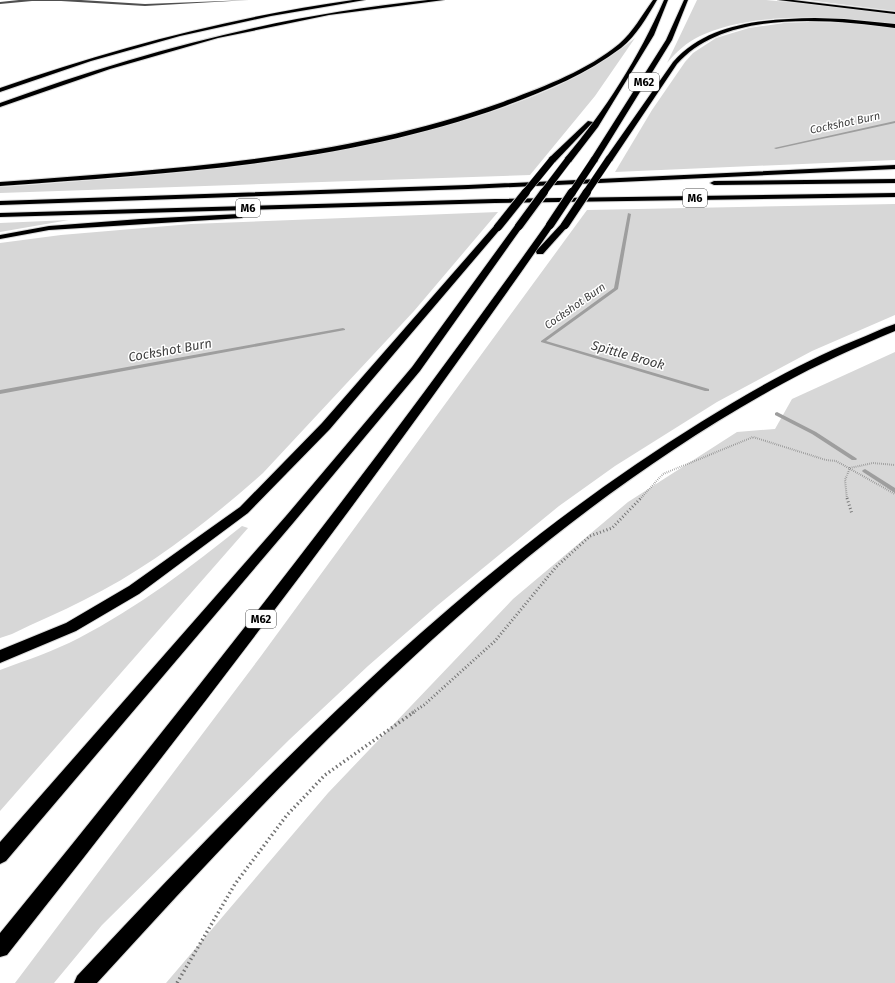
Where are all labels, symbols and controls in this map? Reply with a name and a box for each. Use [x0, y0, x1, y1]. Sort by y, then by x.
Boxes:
road number: M62 [629, 73, 659, 91]
water label: Cockshot Burn [809, 109, 881, 137]
road number: M6 [683, 189, 707, 207]
road number: M6 [236, 199, 260, 217]
water label: Cockshot Burn [542, 280, 608, 332]
water label: Cockshot Burn [127, 335, 213, 365]
water label: Spittle Brook [589, 337, 666, 373]
road number: M62 [246, 610, 276, 628]

